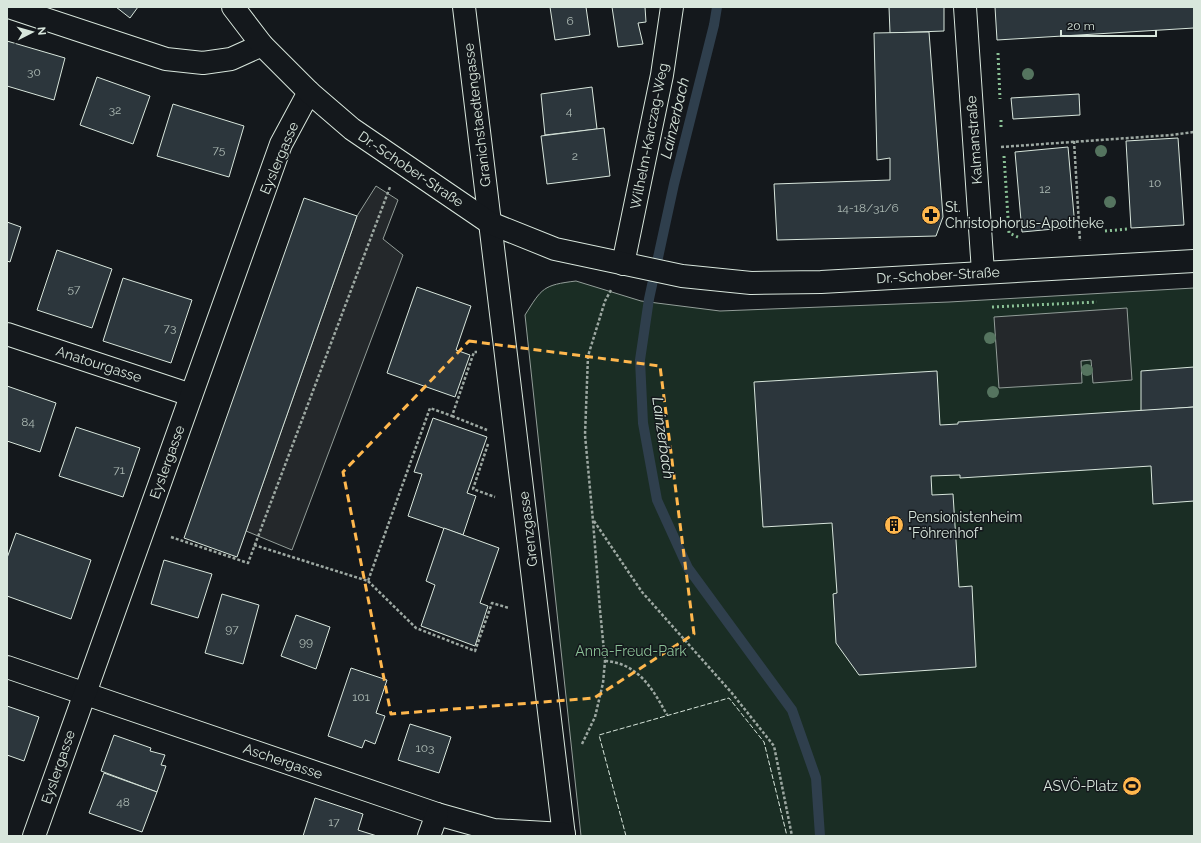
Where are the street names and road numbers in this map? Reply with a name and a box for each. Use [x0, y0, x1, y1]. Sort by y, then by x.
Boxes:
street label: Granichstaedtengasse [460, 42, 494, 188]
street label: Wilhelm-Karczag-Weg [627, 62, 671, 210]
street label: Kalmanstraße [963, 95, 985, 185]
street label: Eyslergasse [257, 119, 301, 197]
street label: Dr.-Schober-Straße [355, 128, 467, 210]
street label: Dr.-Schober-Straße [876, 264, 1000, 286]
street label: Anatourgasse [54, 343, 144, 385]
street label: Eyslergasse [146, 423, 188, 501]
street label: Grenzgasse [515, 490, 541, 568]
street label: Eyslergasse [38, 728, 78, 806]
street label: Aschergasse [241, 740, 325, 782]

